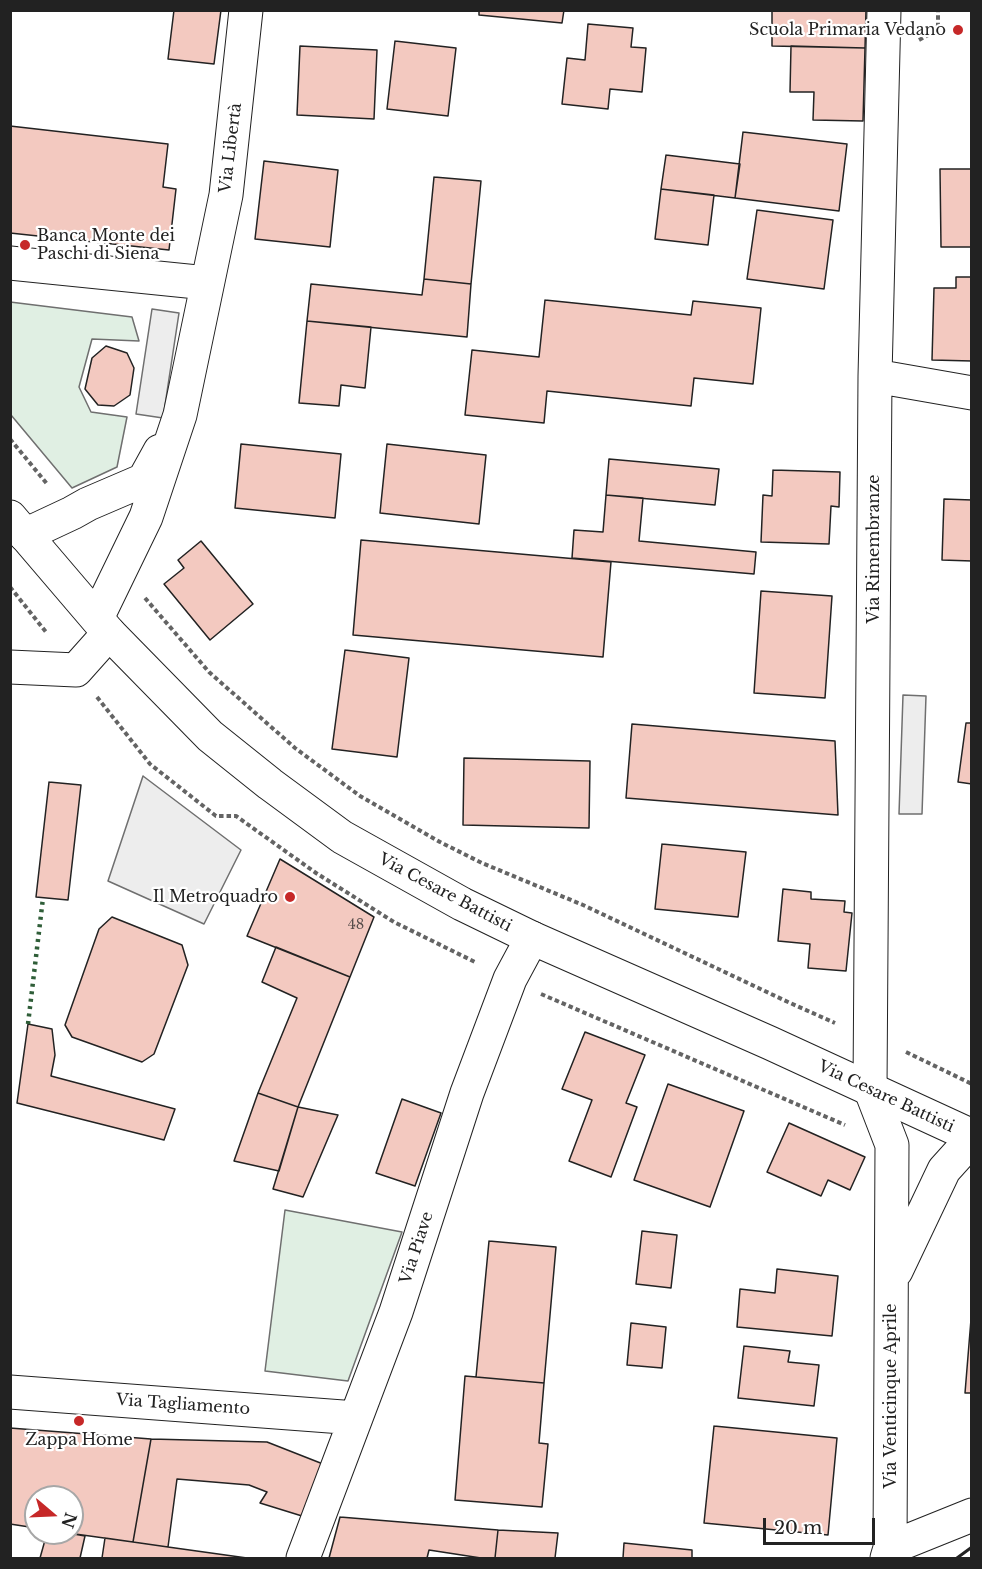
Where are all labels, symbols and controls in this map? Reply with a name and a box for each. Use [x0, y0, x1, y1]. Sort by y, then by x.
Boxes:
place label: Scuola Primaria Vedano [749, 20, 946, 40]
marker: Scuola Primaria Vedano [951, 23, 965, 37]
street label: Via Libertà [216, 102, 246, 194]
place label: Banca Monte dei Paschi di Siena [37, 226, 175, 264]
marker: Banca Monte dei Paschi di Siena [18, 238, 32, 252]
street label: Via Rimembranze [864, 475, 884, 623]
street label: Via Cesare Battisti [375, 850, 515, 936]
place label: Il Metroquadro [153, 887, 278, 907]
marker: Il Metroquadro [283, 890, 297, 904]
house number: 48 [348, 917, 364, 933]
street label: Via Cesare Battisti [815, 1057, 957, 1137]
street label: Via Piave [396, 1209, 438, 1287]
street label: Via Venticinque Aprile [881, 1304, 901, 1488]
street label: Via Tagliamento [115, 1391, 251, 1419]
marker: Zappa Home [72, 1414, 86, 1428]
place label: Zappa Home [25, 1430, 133, 1450]
north arrow [24, 1485, 84, 1545]
scale bar [766, 1506, 878, 1544]
text: N [57, 1510, 81, 1531]
text: 20 m [774, 1517, 822, 1539]

